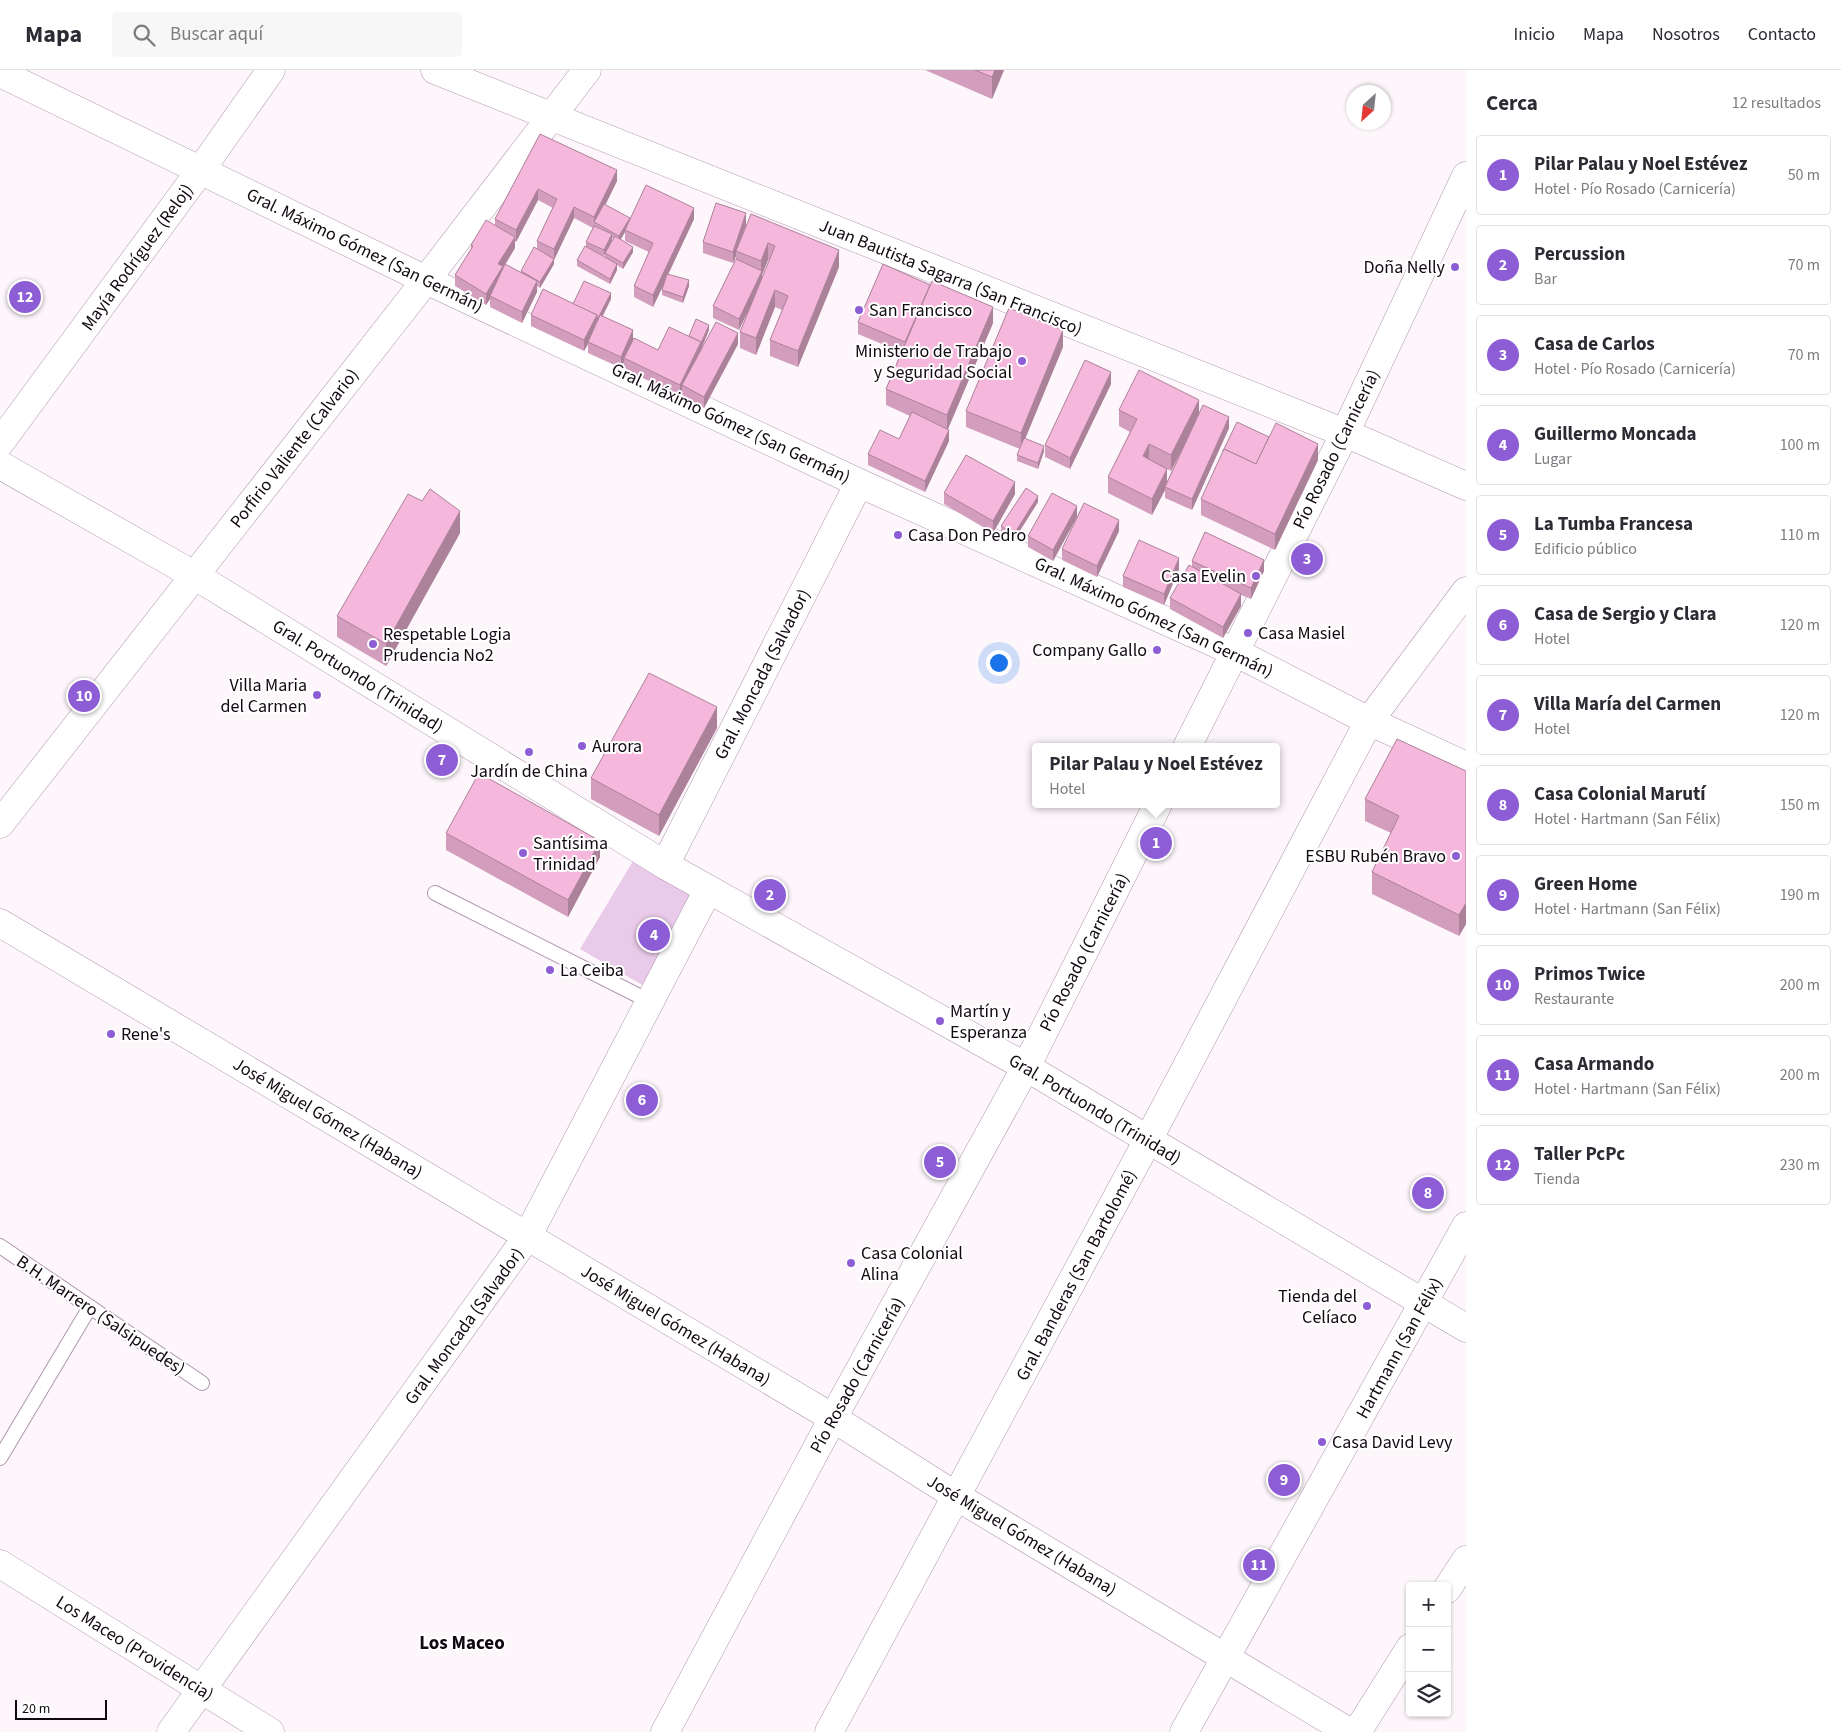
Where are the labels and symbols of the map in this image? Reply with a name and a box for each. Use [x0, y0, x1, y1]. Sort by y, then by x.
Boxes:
north arrow [1346, 85, 1391, 130]
street label: Mayía Rodríguez (Reloj) [76, 179, 199, 336]
street label: Gral. Máximo Gómez (San Germán) [242, 182, 487, 319]
street label: Juan Bautista Sagarra (San Francisco) [816, 214, 1086, 340]
place label: Doña Nelly [1363, 255, 1446, 280]
marker: Doña Nelly [1449, 261, 1461, 273]
pin: 12 [9, 278, 41, 316]
place label: San Francisco [869, 299, 972, 321]
marker: San Francisco [853, 304, 865, 316]
place label: Ministerio de Trabajo y Seguridad Social [855, 339, 1012, 385]
marker: Ministerio de Trabajo y Seguridad Social [1016, 355, 1028, 367]
street label: Gral. Máximo Gómez (San Germán) [607, 357, 854, 490]
street label: Porfirio Valiente (Calvario) [224, 363, 365, 533]
street label: Pío Rosado (Carnicería) [1287, 365, 1386, 533]
place label: Casa Don Pedro [908, 523, 1026, 548]
marker: Casa Don Pedro [892, 529, 904, 541]
pin: 3 [1291, 540, 1323, 578]
street label: Gral. Máximo Gómez (San Germán) [1030, 551, 1277, 684]
place label: Casa Evelin [1161, 564, 1246, 589]
marker: Casa Evelin [1250, 570, 1262, 582]
street label: Gral. Moncada (Salvador) [709, 585, 816, 764]
street label: Gral. Portuondo (Trinidad) [268, 614, 448, 739]
place label: Casa Masiel [1258, 621, 1345, 646]
place label: Respetable Logia Prudencia No2 [383, 622, 511, 668]
marker: Casa Masiel [1242, 627, 1254, 639]
marker: Respetable Logia Prudencia No2 [367, 638, 379, 650]
place label: Company Gallo [1032, 638, 1147, 663]
marker: Company Gallo [1151, 644, 1163, 656]
your location [986, 650, 1012, 676]
place label: Villa Maria del Carmen [221, 673, 307, 719]
pin: 10 [68, 677, 100, 715]
marker: Villa Maria del Carmen [311, 689, 323, 701]
place label: Aurora [592, 734, 642, 759]
marker: Aurora [576, 740, 588, 752]
pin: 7 [426, 741, 458, 779]
marker: Jardín de China [523, 746, 535, 758]
place label: Jardín de China [470, 759, 588, 784]
pin: 1 [1140, 824, 1172, 862]
place label: Santísima Trinidad [533, 831, 608, 877]
place label: ESBU Rubén Bravo [1305, 844, 1446, 869]
marker: Santísima Trinidad [517, 847, 529, 859]
marker: ESBU Rubén Bravo [1450, 850, 1462, 862]
street label: Pío Rosado (Carnicería) [1034, 869, 1135, 1036]
pin: 2 [754, 876, 786, 914]
pin: 4 [638, 916, 670, 954]
place label: La Ceiba [560, 958, 624, 983]
marker: La Ceiba [544, 964, 556, 976]
place label: Martín y Esperanza [950, 999, 1027, 1045]
marker: Martín y Esperanza [934, 1015, 946, 1027]
place label: Rene's [121, 1022, 170, 1047]
marker: Rene's [105, 1028, 117, 1040]
street label: Gral. Portuondo (Trinidad) [1004, 1048, 1186, 1171]
street label: José Miguel Gómez (Habana) [228, 1052, 427, 1185]
pin: 6 [626, 1081, 658, 1119]
pin: 5 [924, 1143, 956, 1181]
street label: Gral. Banderas (San Bartolomé) [1010, 1165, 1143, 1385]
pin: 8 [1412, 1174, 1444, 1212]
place label: Casa Colonial Alina [861, 1241, 963, 1287]
street label: Gral. Moncada (Salvador) [399, 1243, 530, 1410]
street label: B.H. Marrero (Salsipuedes) [11, 1249, 190, 1381]
marker: Casa Colonial Alina [845, 1257, 857, 1269]
street label: José Miguel Gómez (Habana) [576, 1259, 775, 1392]
street label: Hartmann (San Félix) [1350, 1273, 1449, 1423]
place label: Tienda del Celíaco [1278, 1284, 1357, 1330]
street label: Pío Rosado (Carnicería) [804, 1293, 911, 1458]
marker: Tienda del Celíaco [1361, 1300, 1373, 1312]
place label: Casa David Levy [1332, 1430, 1453, 1455]
marker: Casa David Levy [1316, 1436, 1328, 1448]
pin: 9 [1268, 1461, 1300, 1499]
street label: José Miguel Gómez (Habana) [922, 1469, 1121, 1602]
pin: 11 [1243, 1546, 1275, 1584]
street label: Los Maceo (Providencia) [51, 1590, 218, 1707]
district label: Los Maceo [419, 1630, 505, 1657]
scale bar [15, 1697, 108, 1720]

